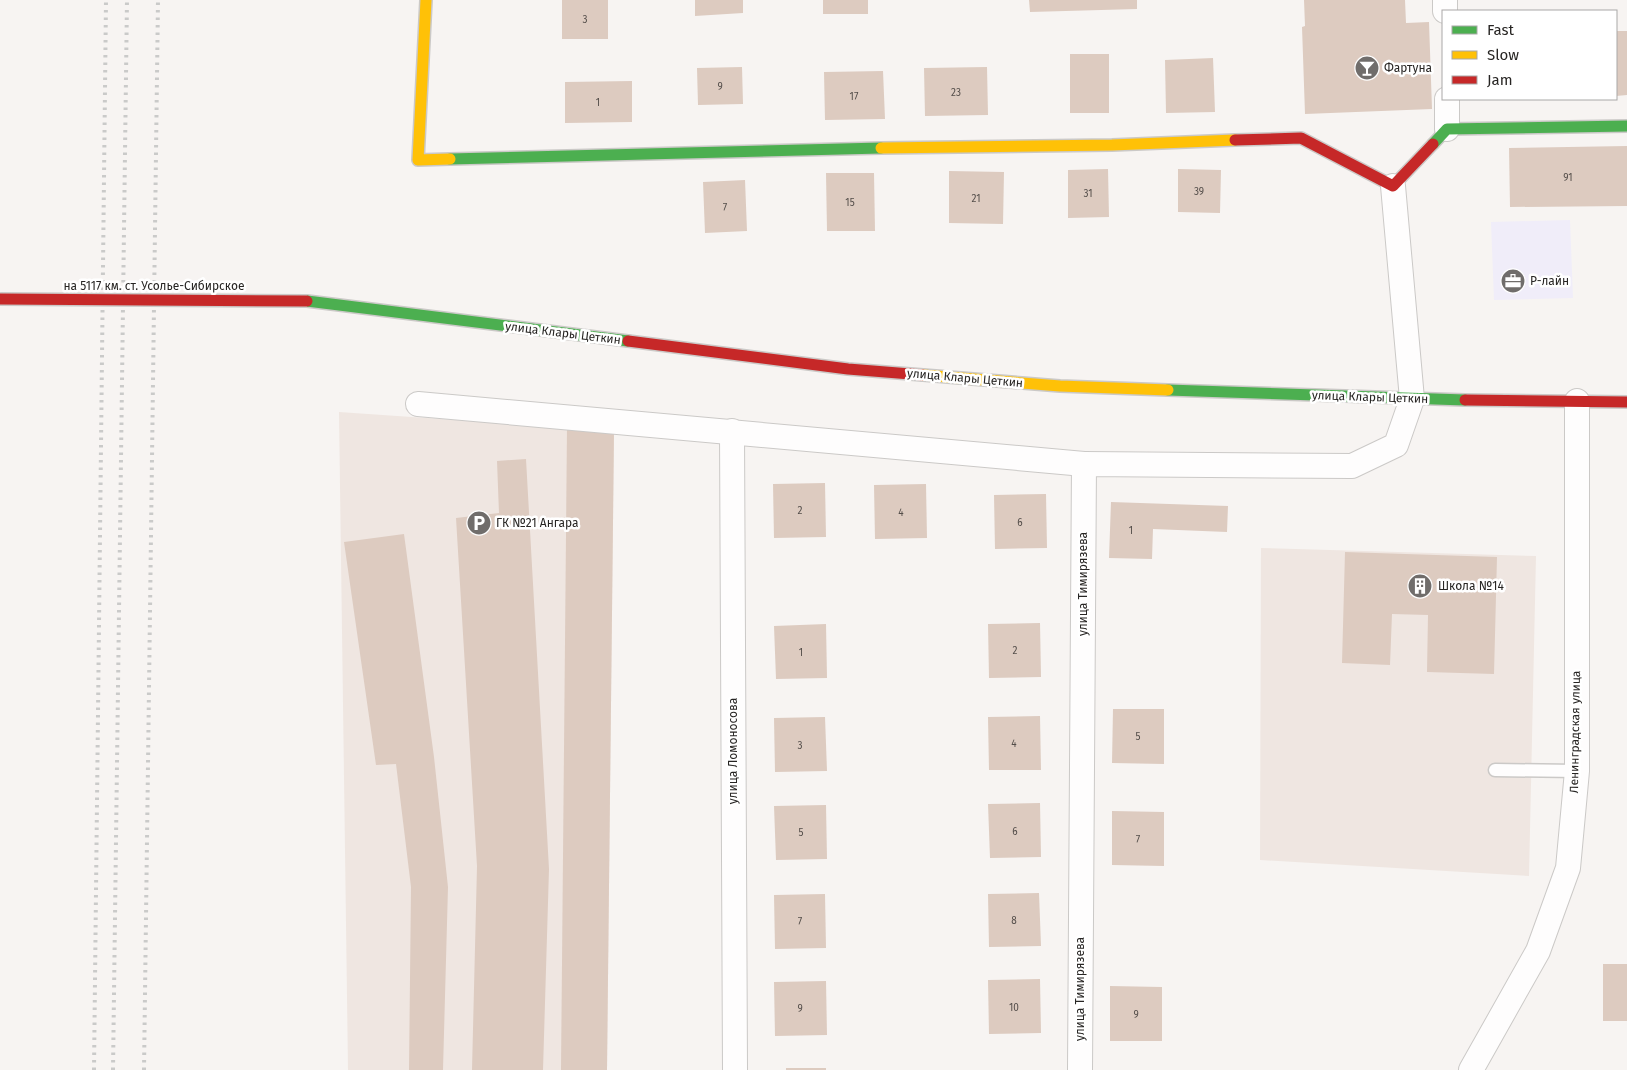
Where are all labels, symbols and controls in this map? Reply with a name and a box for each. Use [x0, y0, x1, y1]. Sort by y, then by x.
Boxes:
legend [1442, 10, 1617, 100]
house number: 3 [583, 14, 588, 26]
text: Fast [1487, 21, 1514, 39]
text: Slow [1487, 46, 1519, 64]
bar icon: Фартуна [1354, 55, 1380, 81]
place label: Фартуна [1384, 61, 1432, 75]
text: Jam [1487, 71, 1513, 89]
house number: 9 [717, 81, 723, 93]
house number: 23 [951, 87, 961, 99]
house number: 17 [850, 91, 859, 103]
house number: 1 [596, 97, 600, 109]
house number: 91 [1563, 172, 1573, 184]
house number: 39 [1194, 186, 1204, 198]
house number: 31 [1083, 188, 1093, 200]
house number: 21 [971, 193, 981, 205]
house number: 15 [845, 197, 855, 209]
house number: 7 [723, 202, 728, 214]
office icon: Р-лайн [1500, 268, 1526, 294]
place label: Р-лайн [1530, 274, 1569, 288]
street label: на 5117 км. ст. Усолье-Сибирское [63, 279, 245, 293]
street label: улица Клары Цеткин [504, 319, 622, 347]
street label: улица Клары Цеткин [906, 366, 1024, 390]
street label: улица Клары Цеткин [1312, 388, 1428, 406]
house number: 2 [798, 505, 803, 517]
house number: 4 [898, 507, 904, 519]
parking icon: ГК №21 Ангара [466, 510, 492, 536]
place label: ГК №21 Ангара [496, 516, 579, 530]
house number: 6 [1017, 517, 1023, 529]
house number: 1 [1129, 525, 1133, 537]
street label: улица Тимирязева [1076, 532, 1090, 636]
building icon: Школа №14 [1407, 573, 1433, 599]
place label: Школа №14 [1438, 579, 1504, 593]
house number: 2 [1013, 645, 1018, 657]
house number: 1 [799, 647, 803, 659]
street label: Ленинградская улица [1567, 670, 1583, 794]
street label: улица Ломоносова [726, 698, 740, 804]
house number: 5 [1135, 731, 1141, 743]
house number: 4 [1011, 738, 1017, 750]
house number: 3 [798, 740, 803, 752]
house number: 6 [1012, 826, 1018, 838]
house number: 5 [798, 827, 804, 839]
house number: 7 [1136, 834, 1141, 846]
house number: 8 [1011, 915, 1017, 927]
house number: 7 [798, 916, 803, 928]
street label: улица Тимирязева [1073, 937, 1087, 1041]
house number: 10 [1009, 1002, 1019, 1014]
house number: 9 [797, 1003, 803, 1015]
house number: 9 [1133, 1009, 1139, 1021]

